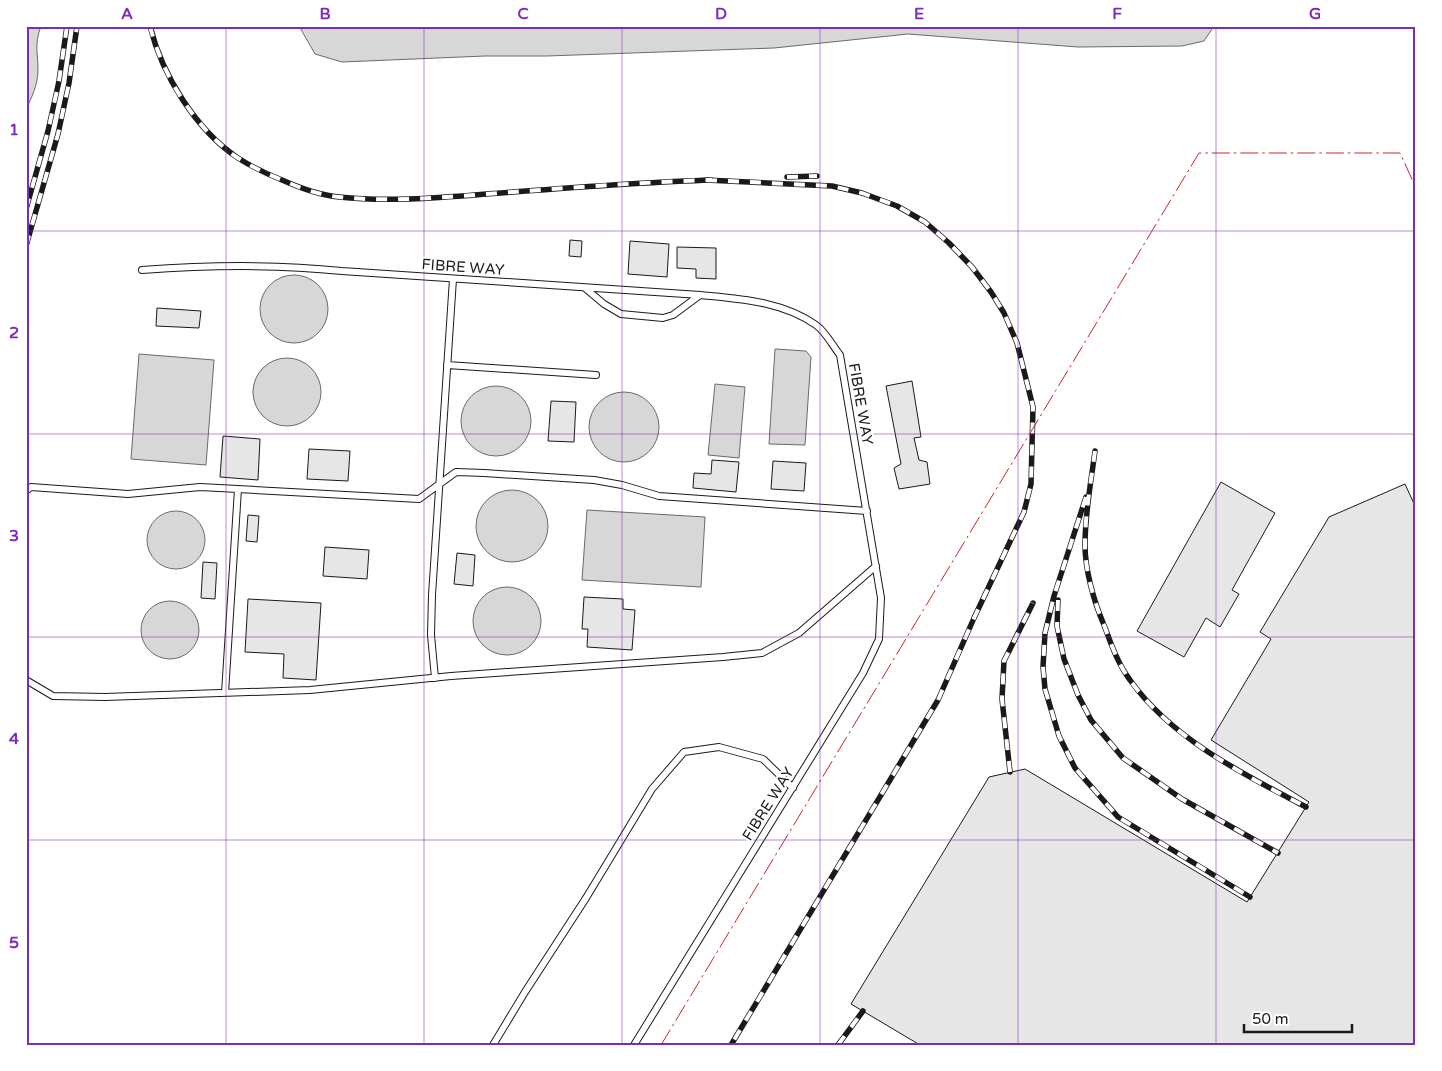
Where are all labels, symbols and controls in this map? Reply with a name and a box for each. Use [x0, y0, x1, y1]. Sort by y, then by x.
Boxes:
text: A [121, 4, 133, 24]
text: B [319, 4, 331, 24]
text: C [517, 4, 529, 24]
text: D [715, 4, 727, 24]
text: E [914, 4, 924, 24]
text: F [1112, 4, 1122, 24]
text: G [1309, 4, 1321, 24]
text: 1 [9, 120, 19, 140]
street label: FIBRE WAY [421, 255, 505, 279]
text: 2 [9, 323, 19, 343]
street label: FIBRE WAY [845, 362, 877, 447]
text: 3 [9, 526, 19, 546]
text: 4 [9, 729, 19, 749]
street label: FIBRE WAY [738, 764, 798, 844]
text: 5 [9, 933, 19, 953]
scale bar [1244, 1001, 1352, 1033]
text: 50 m [1252, 1010, 1289, 1028]

